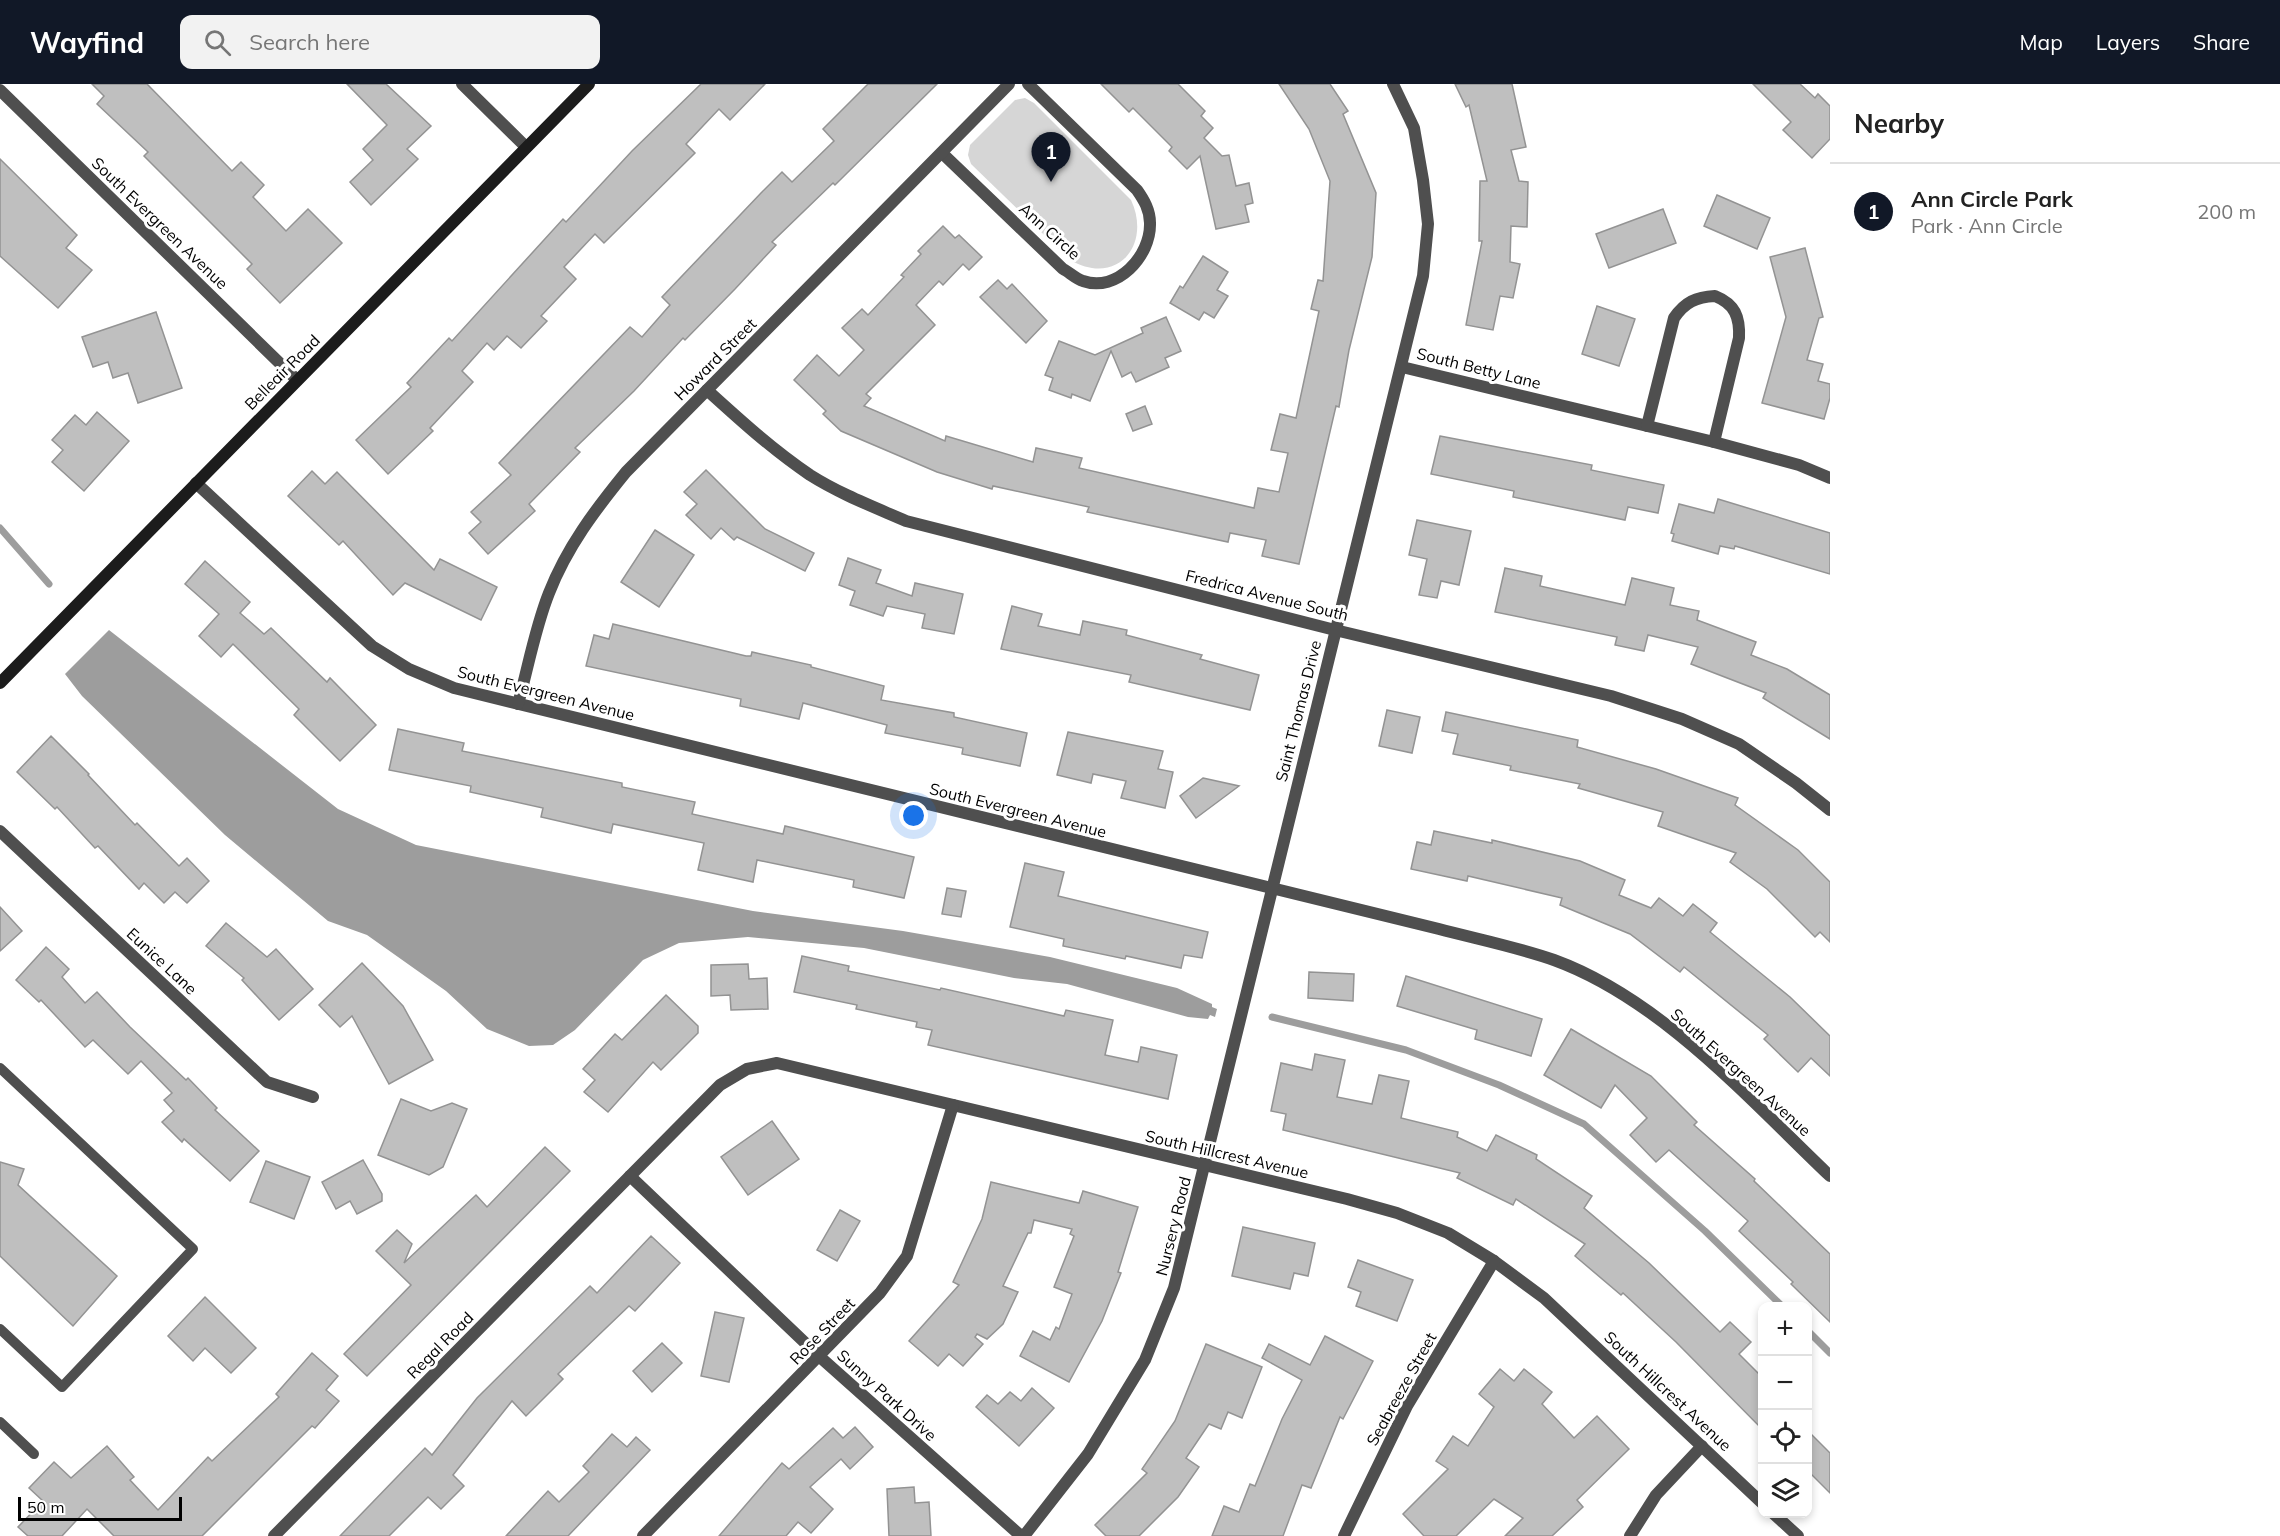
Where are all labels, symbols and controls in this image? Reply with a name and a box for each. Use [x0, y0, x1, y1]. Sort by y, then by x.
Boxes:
search box [180, 15, 600, 69]
text: Wayfind [30, 25, 144, 60]
icon: search [201, 26, 234, 59]
text: Search here [249, 28, 370, 56]
text: Map [2020, 29, 2063, 55]
text: Layers [2096, 29, 2160, 55]
text: Share [2193, 29, 2250, 55]
text: Nearby [1854, 107, 1944, 140]
pin: 1 [1032, 132, 1070, 182]
street label: South Evergreen Avenue [88, 153, 232, 293]
text: Ann Circle Park [1911, 185, 2073, 213]
street label: Ann Circle [1015, 198, 1085, 264]
text: 1 [1868, 199, 1880, 224]
text: 200 m [2197, 199, 2256, 224]
text: Park · Ann Circle [1911, 213, 2063, 238]
street label: Howard Street [670, 313, 761, 404]
street label: Belleair Road [240, 330, 324, 414]
street label: South Betty Lane [1415, 343, 1543, 393]
street label: Fredrica Avenue South [1183, 565, 1351, 625]
street label: Saint Thomas Drive [1271, 638, 1325, 784]
street label: South Evergreen Avenue [455, 661, 637, 725]
street label: South Evergreen Avenue [927, 778, 1109, 842]
your location [899, 801, 928, 830]
street label: Eunice Lane [123, 923, 201, 999]
street label: South Evergreen Avenue [1667, 1004, 1815, 1140]
street label: South Hillcrest Avenue [1143, 1125, 1311, 1183]
street label: Nursery Road [1151, 1174, 1195, 1278]
street label: Rose Street [785, 1293, 859, 1369]
map controls [1758, 1302, 1812, 1518]
button: + [1758, 1302, 1812, 1356]
street label: Regal Road [403, 1308, 477, 1382]
street label: South Hillcrest Avenue [1600, 1327, 1736, 1455]
street label: Seabreeze Street [1362, 1329, 1441, 1449]
street label: Sunny Park Drive [833, 1345, 941, 1445]
button: − [1758, 1356, 1812, 1410]
button: locate [1758, 1410, 1812, 1464]
button: layers [1758, 1464, 1812, 1518]
scale bar [18, 1494, 182, 1522]
text: 50 m [27, 1497, 64, 1517]

